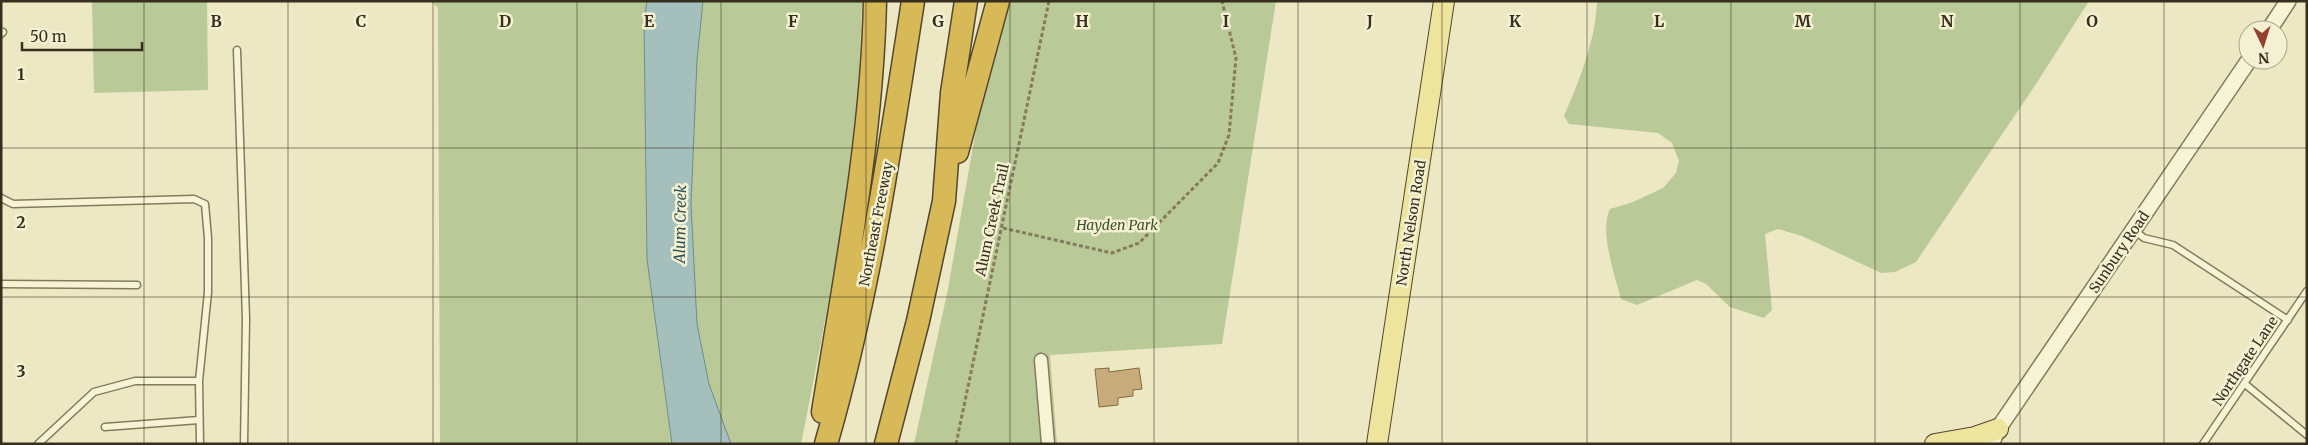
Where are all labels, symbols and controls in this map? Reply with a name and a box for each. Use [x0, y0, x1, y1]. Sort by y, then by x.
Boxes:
text: B [210, 11, 222, 31]
text: C [356, 11, 366, 31]
text: D [499, 11, 511, 31]
text: E [644, 11, 655, 31]
text: F [788, 11, 798, 31]
text: G [932, 11, 944, 31]
text: H [1075, 11, 1089, 31]
text: I [1223, 11, 1229, 31]
text: J [1366, 11, 1373, 31]
text: K [1509, 11, 1521, 31]
text: L [1654, 11, 1664, 31]
text: M [1795, 11, 1812, 31]
text: N [1941, 11, 1954, 31]
text: O [2086, 11, 2098, 31]
scale bar [22, 20, 142, 52]
north arrow [2238, 20, 2288, 70]
text: 50 m [30, 27, 67, 46]
text: N [2258, 49, 2270, 67]
text: 1 [17, 64, 25, 84]
street label: North Nelson Road [1392, 158, 1430, 287]
street label: Northeast Freeway [855, 159, 897, 288]
street label: Alum Creek Trail [971, 162, 1013, 279]
water label: Alum Creek [670, 184, 690, 264]
street label: Sunbury Road [2085, 207, 2153, 296]
text: 2 [16, 212, 26, 232]
park label: Hayden Park [1075, 216, 1158, 234]
street label: Northgate Lane [2208, 313, 2282, 409]
text: 3 [16, 361, 26, 381]

